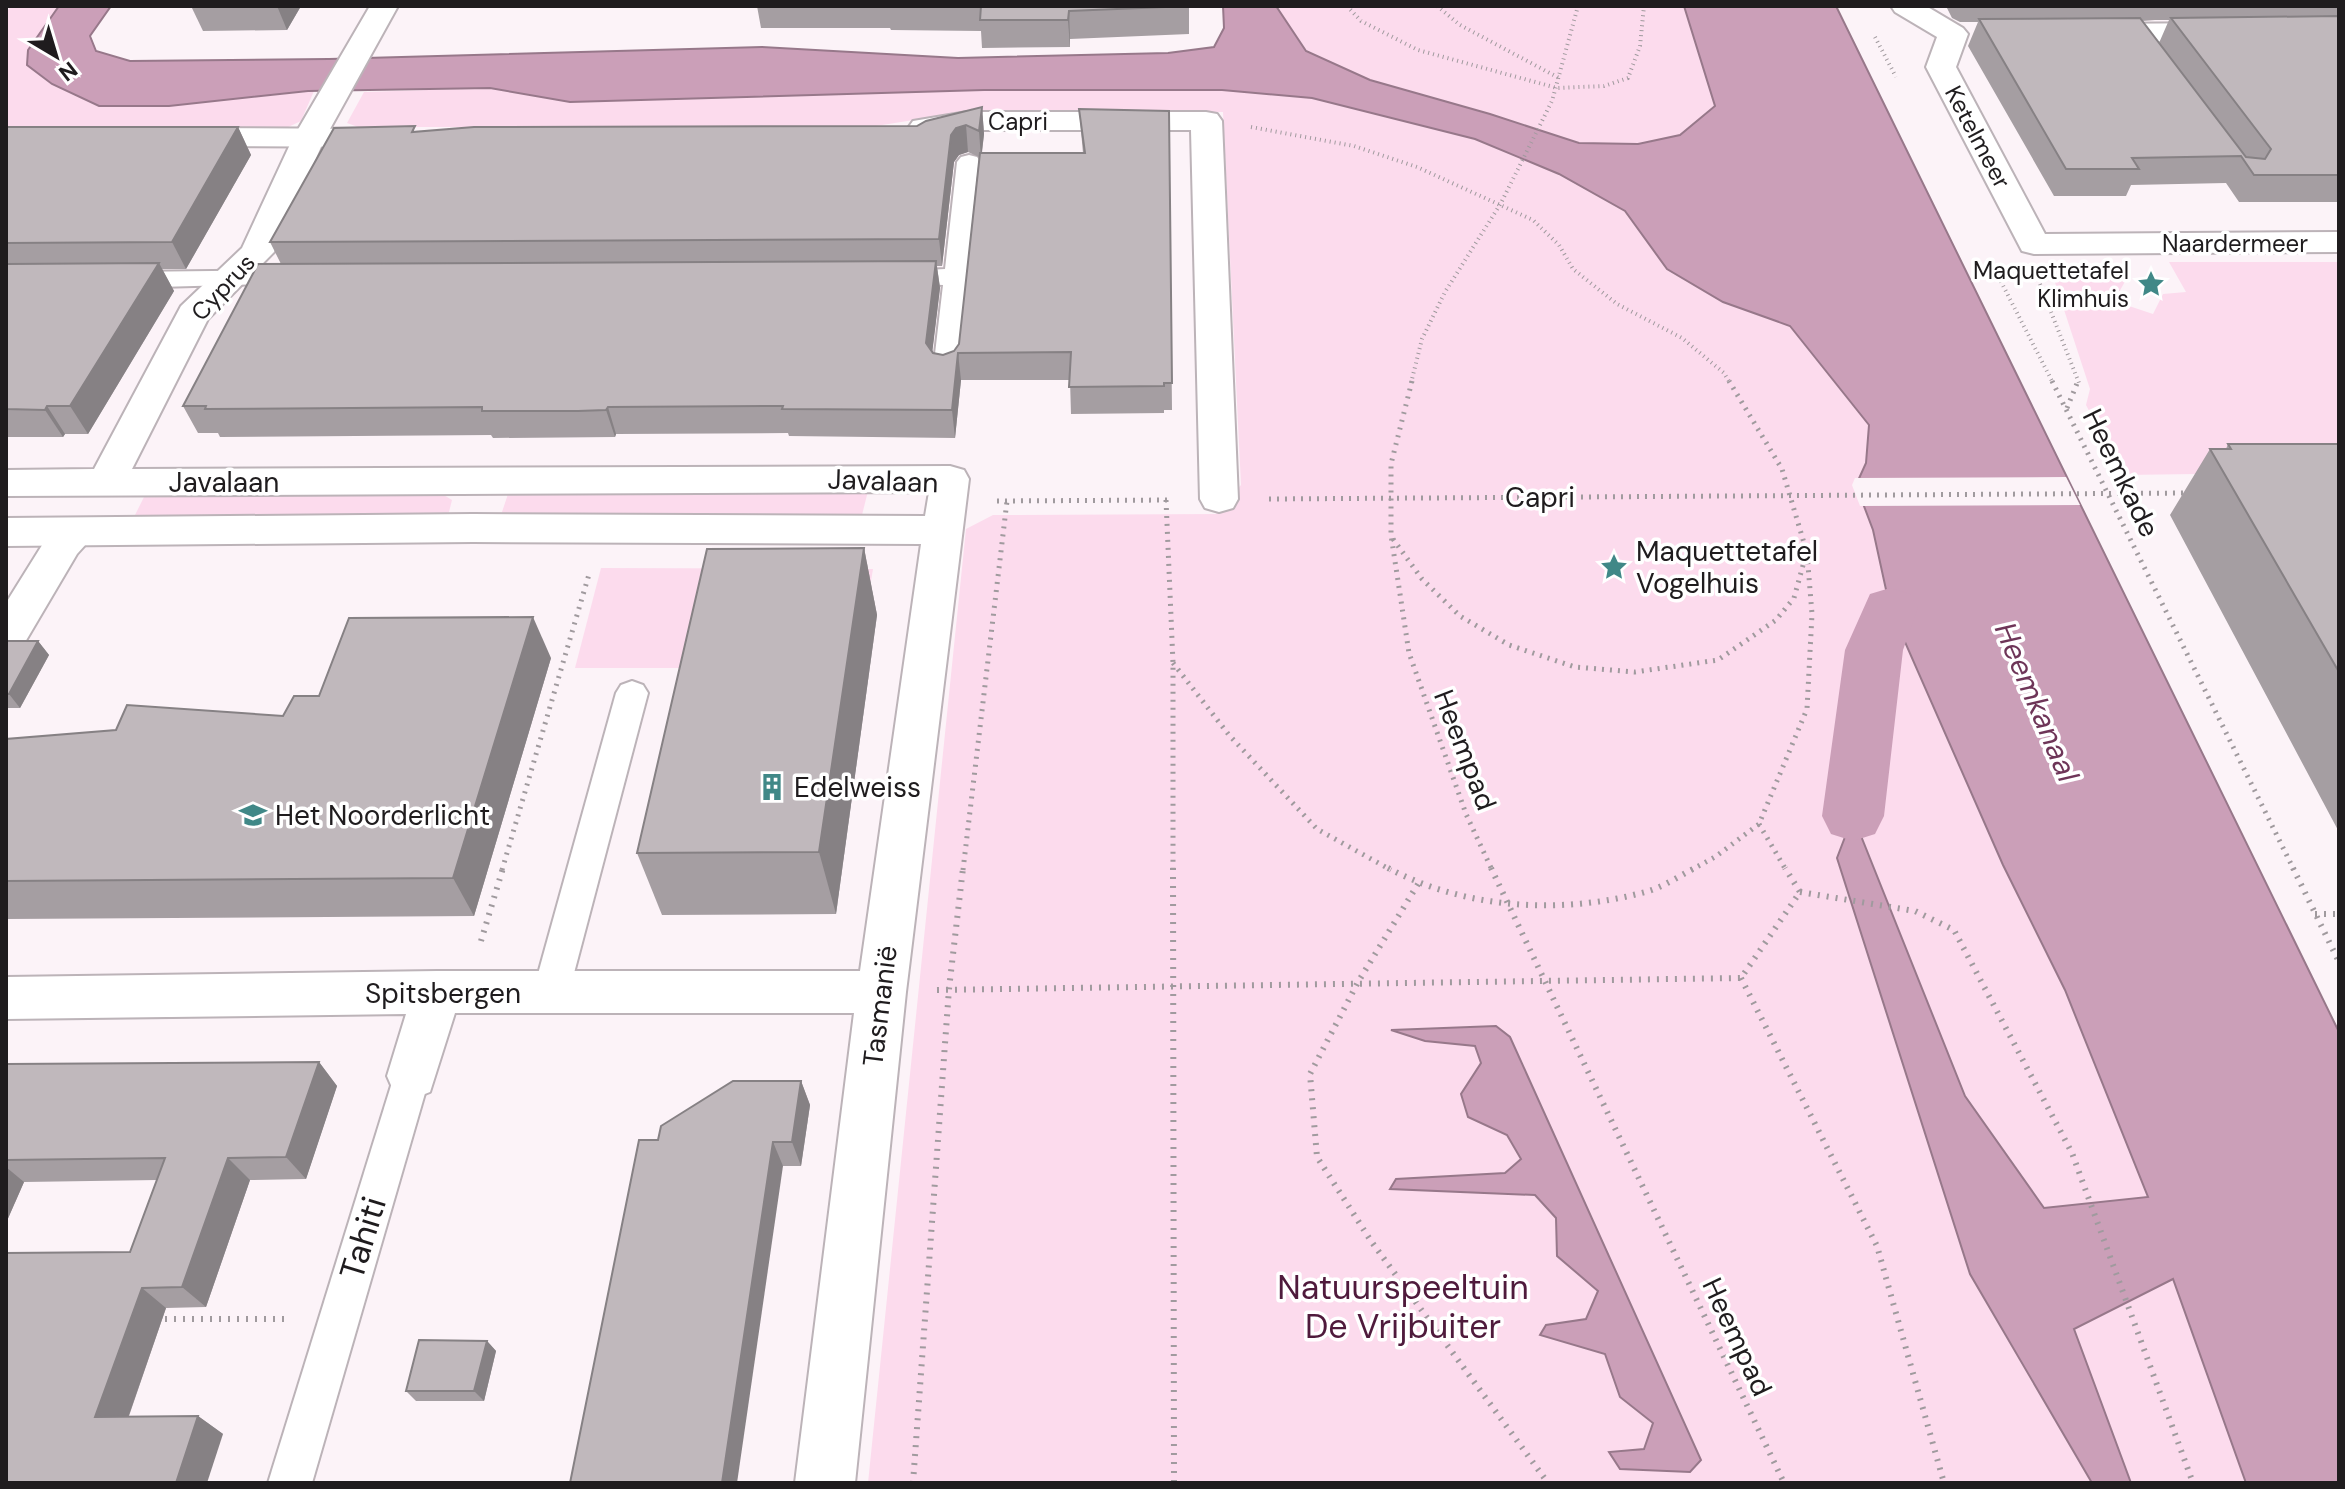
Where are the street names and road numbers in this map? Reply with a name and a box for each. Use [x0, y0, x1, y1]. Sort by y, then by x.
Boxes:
street label: Ketelmeer [1938, 80, 2018, 194]
street label: Capri [988, 106, 1048, 137]
street label: Naardermeer [2162, 228, 2308, 259]
street label: Cyprus [184, 247, 262, 327]
street label: Heemkade [2074, 403, 2168, 543]
street label: Javalaan [827, 461, 939, 501]
street label: Javalaan [169, 464, 279, 501]
street label: Capri [1505, 479, 1575, 516]
street label: Heempad [1425, 684, 1505, 816]
street label: Tasmanië [854, 943, 906, 1069]
street label: Spitsbergen [365, 975, 521, 1012]
street label: Tahiti [329, 1191, 397, 1285]
street label: Heempad [1694, 1272, 1780, 1402]

